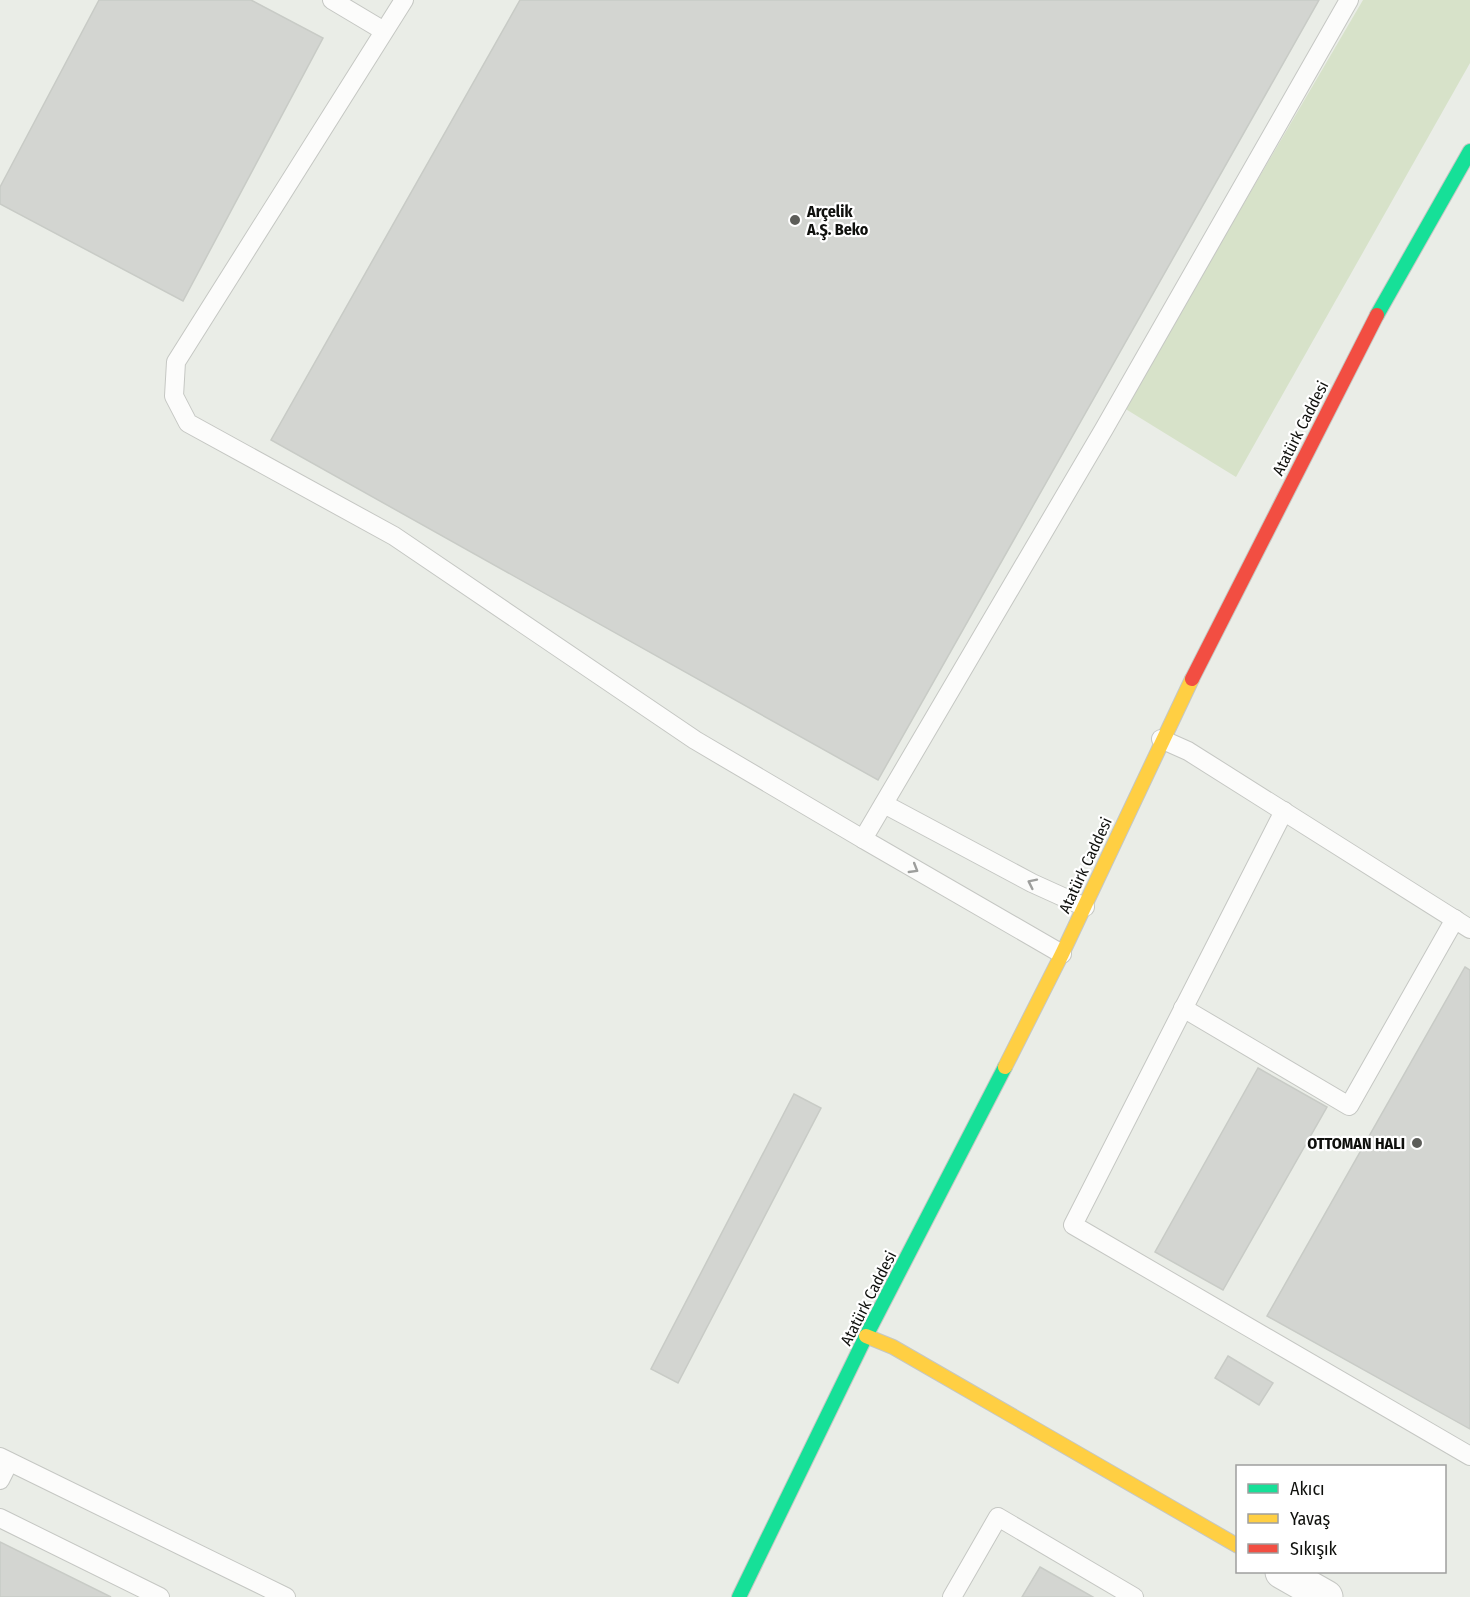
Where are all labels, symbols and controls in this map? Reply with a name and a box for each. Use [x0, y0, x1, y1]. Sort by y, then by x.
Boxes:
place label: Arçelik A.Ş. Beko [806, 202, 869, 241]
marker: Arçelik A.Ş. Beko [788, 213, 802, 227]
street label: Atatürk Caddesi [1268, 378, 1332, 479]
street label: Atatürk Caddesi [1055, 814, 1116, 916]
one-way arrow [908, 861, 918, 873]
one-way arrow [1027, 878, 1038, 890]
place label: OTTOMAN HALI [1307, 1134, 1405, 1153]
marker: OTTOMAN HALI [1410, 1136, 1424, 1150]
street label: Atatürk Caddesi [836, 1248, 900, 1349]
legend [1236, 1465, 1446, 1573]
text: Akıcı [1290, 1478, 1325, 1500]
text: Yavaş [1290, 1508, 1331, 1530]
text: Sıkışık [1290, 1538, 1338, 1560]

